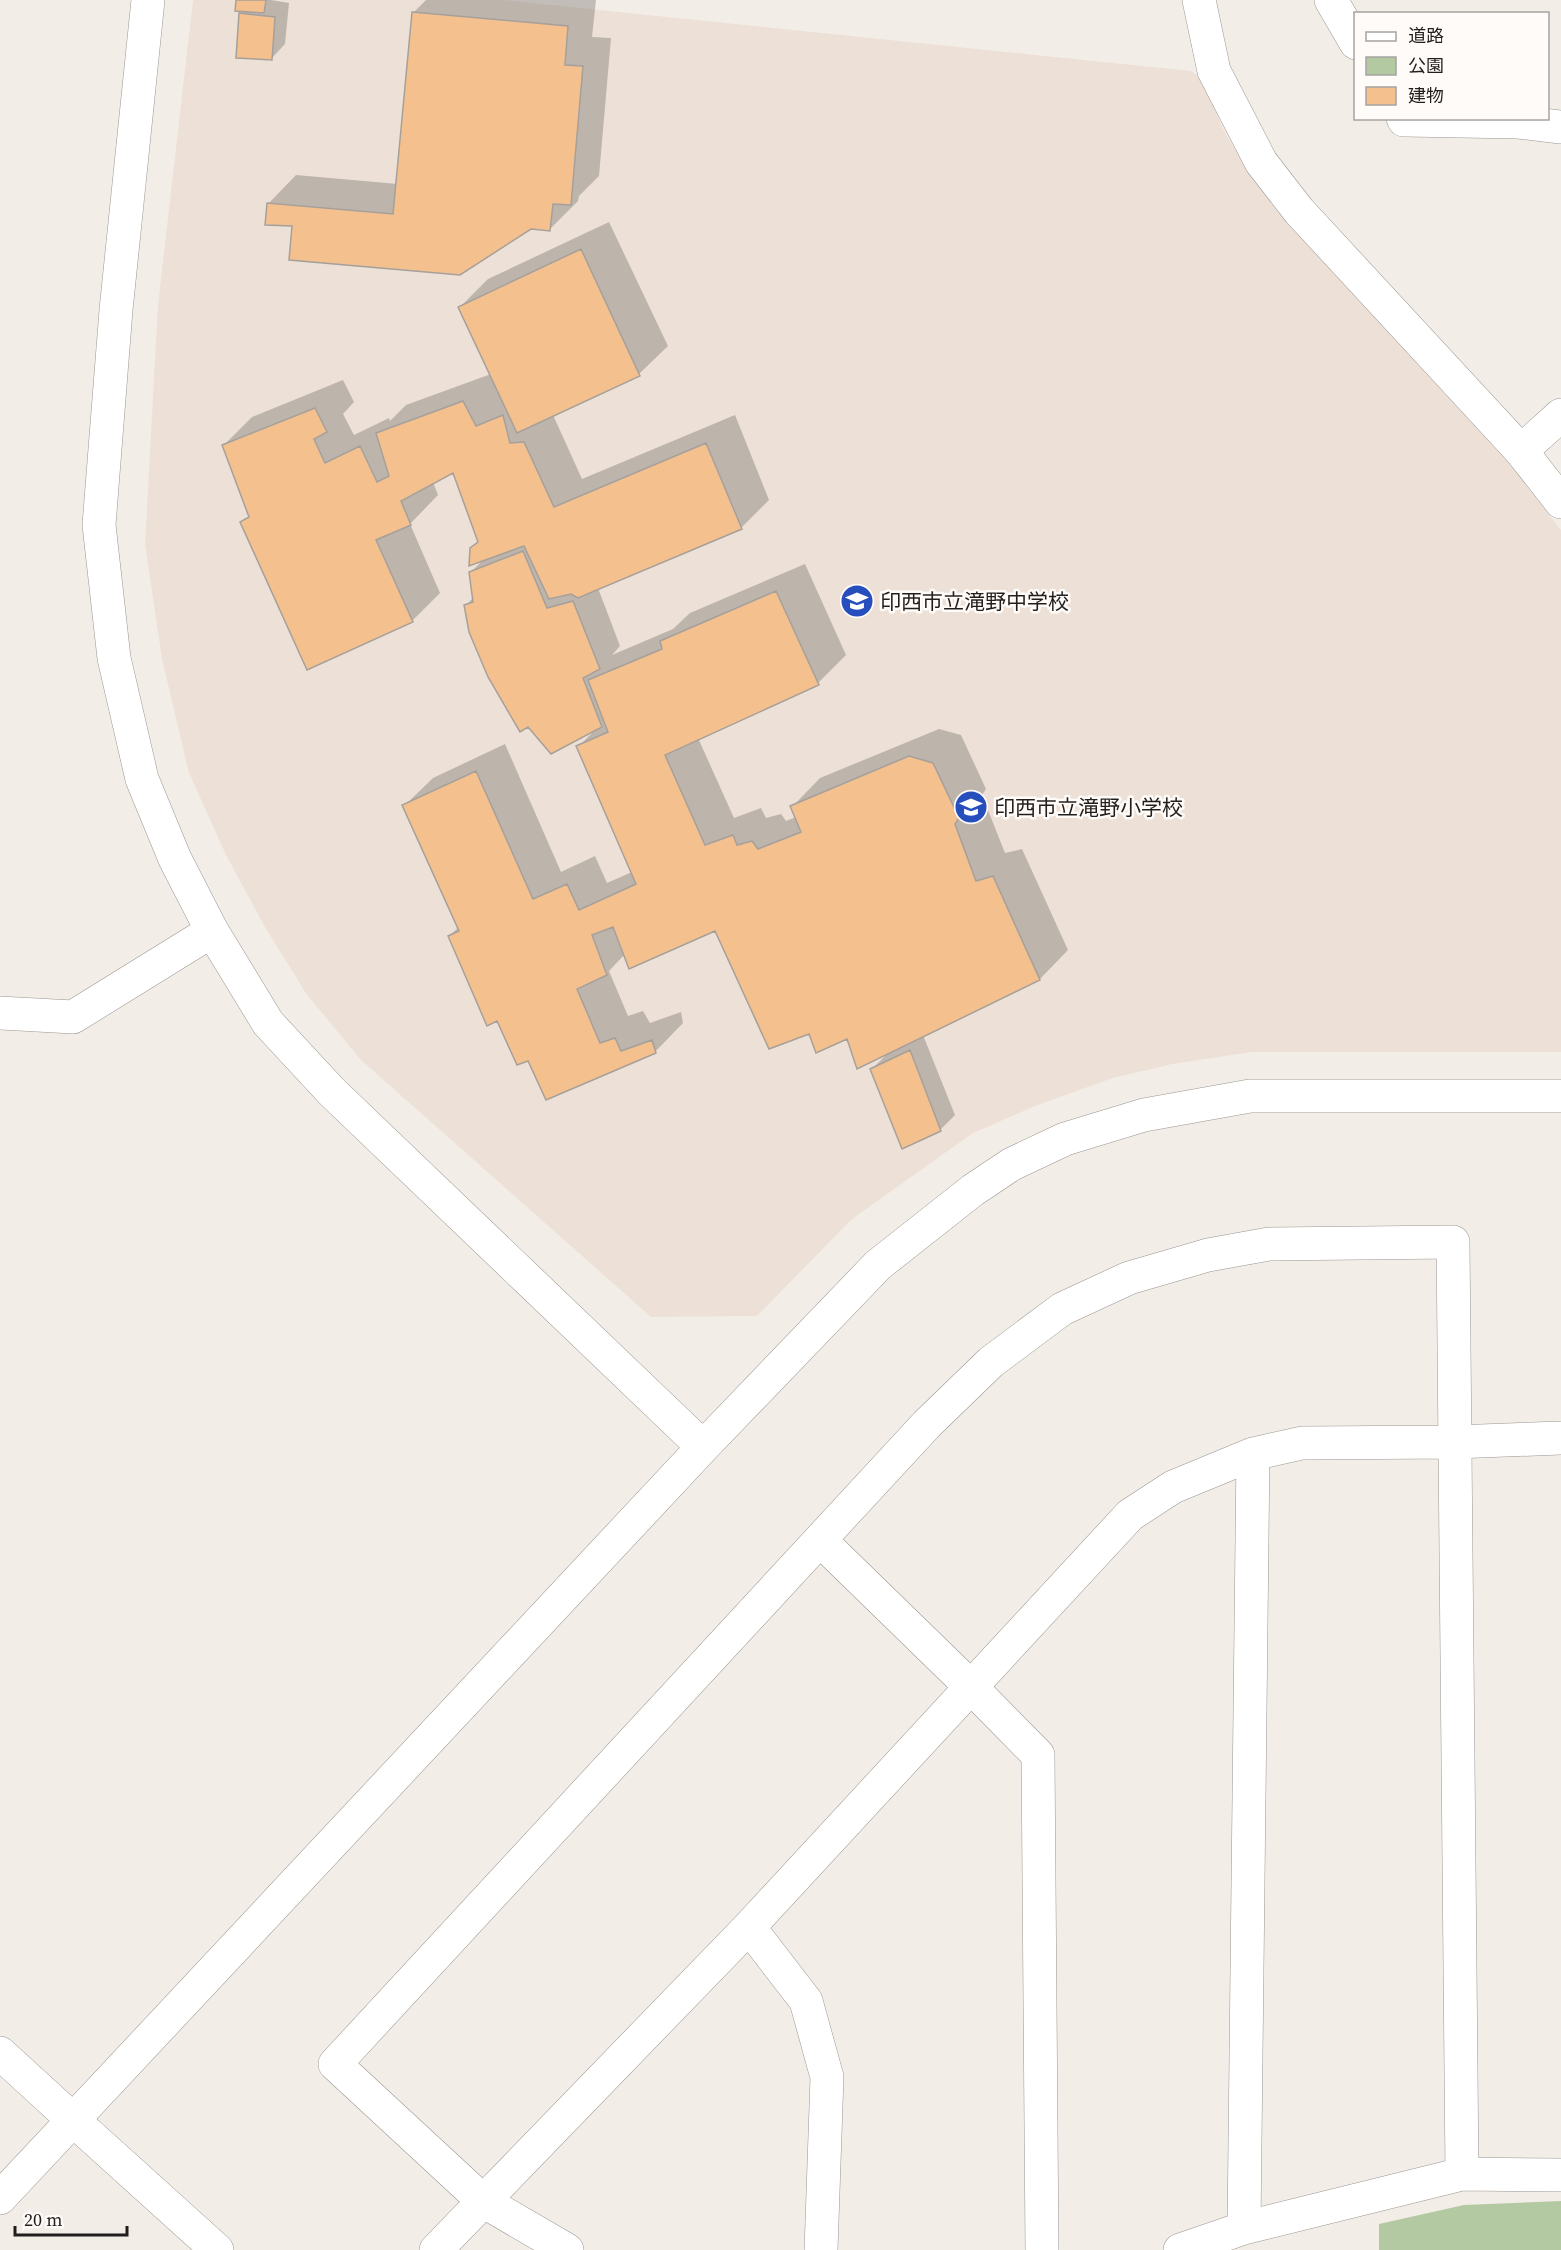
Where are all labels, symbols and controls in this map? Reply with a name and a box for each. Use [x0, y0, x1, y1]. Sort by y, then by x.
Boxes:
legend [1354, 12, 1549, 120]
text: 道路 [1408, 23, 1444, 48]
text: 公園 [1408, 53, 1444, 78]
text: 建物 [1408, 83, 1444, 108]
school or university icon: 印西市立滝野中学校 [839, 583, 875, 619]
place label: 印西市立滝野中学校 [880, 587, 1069, 616]
school or university icon: 印西市立滝野小学校 [953, 789, 989, 825]
place label: 印西市立滝野小学校 [994, 793, 1183, 822]
scale bar [15, 2199, 128, 2237]
text: 20 m [24, 2207, 62, 2232]

